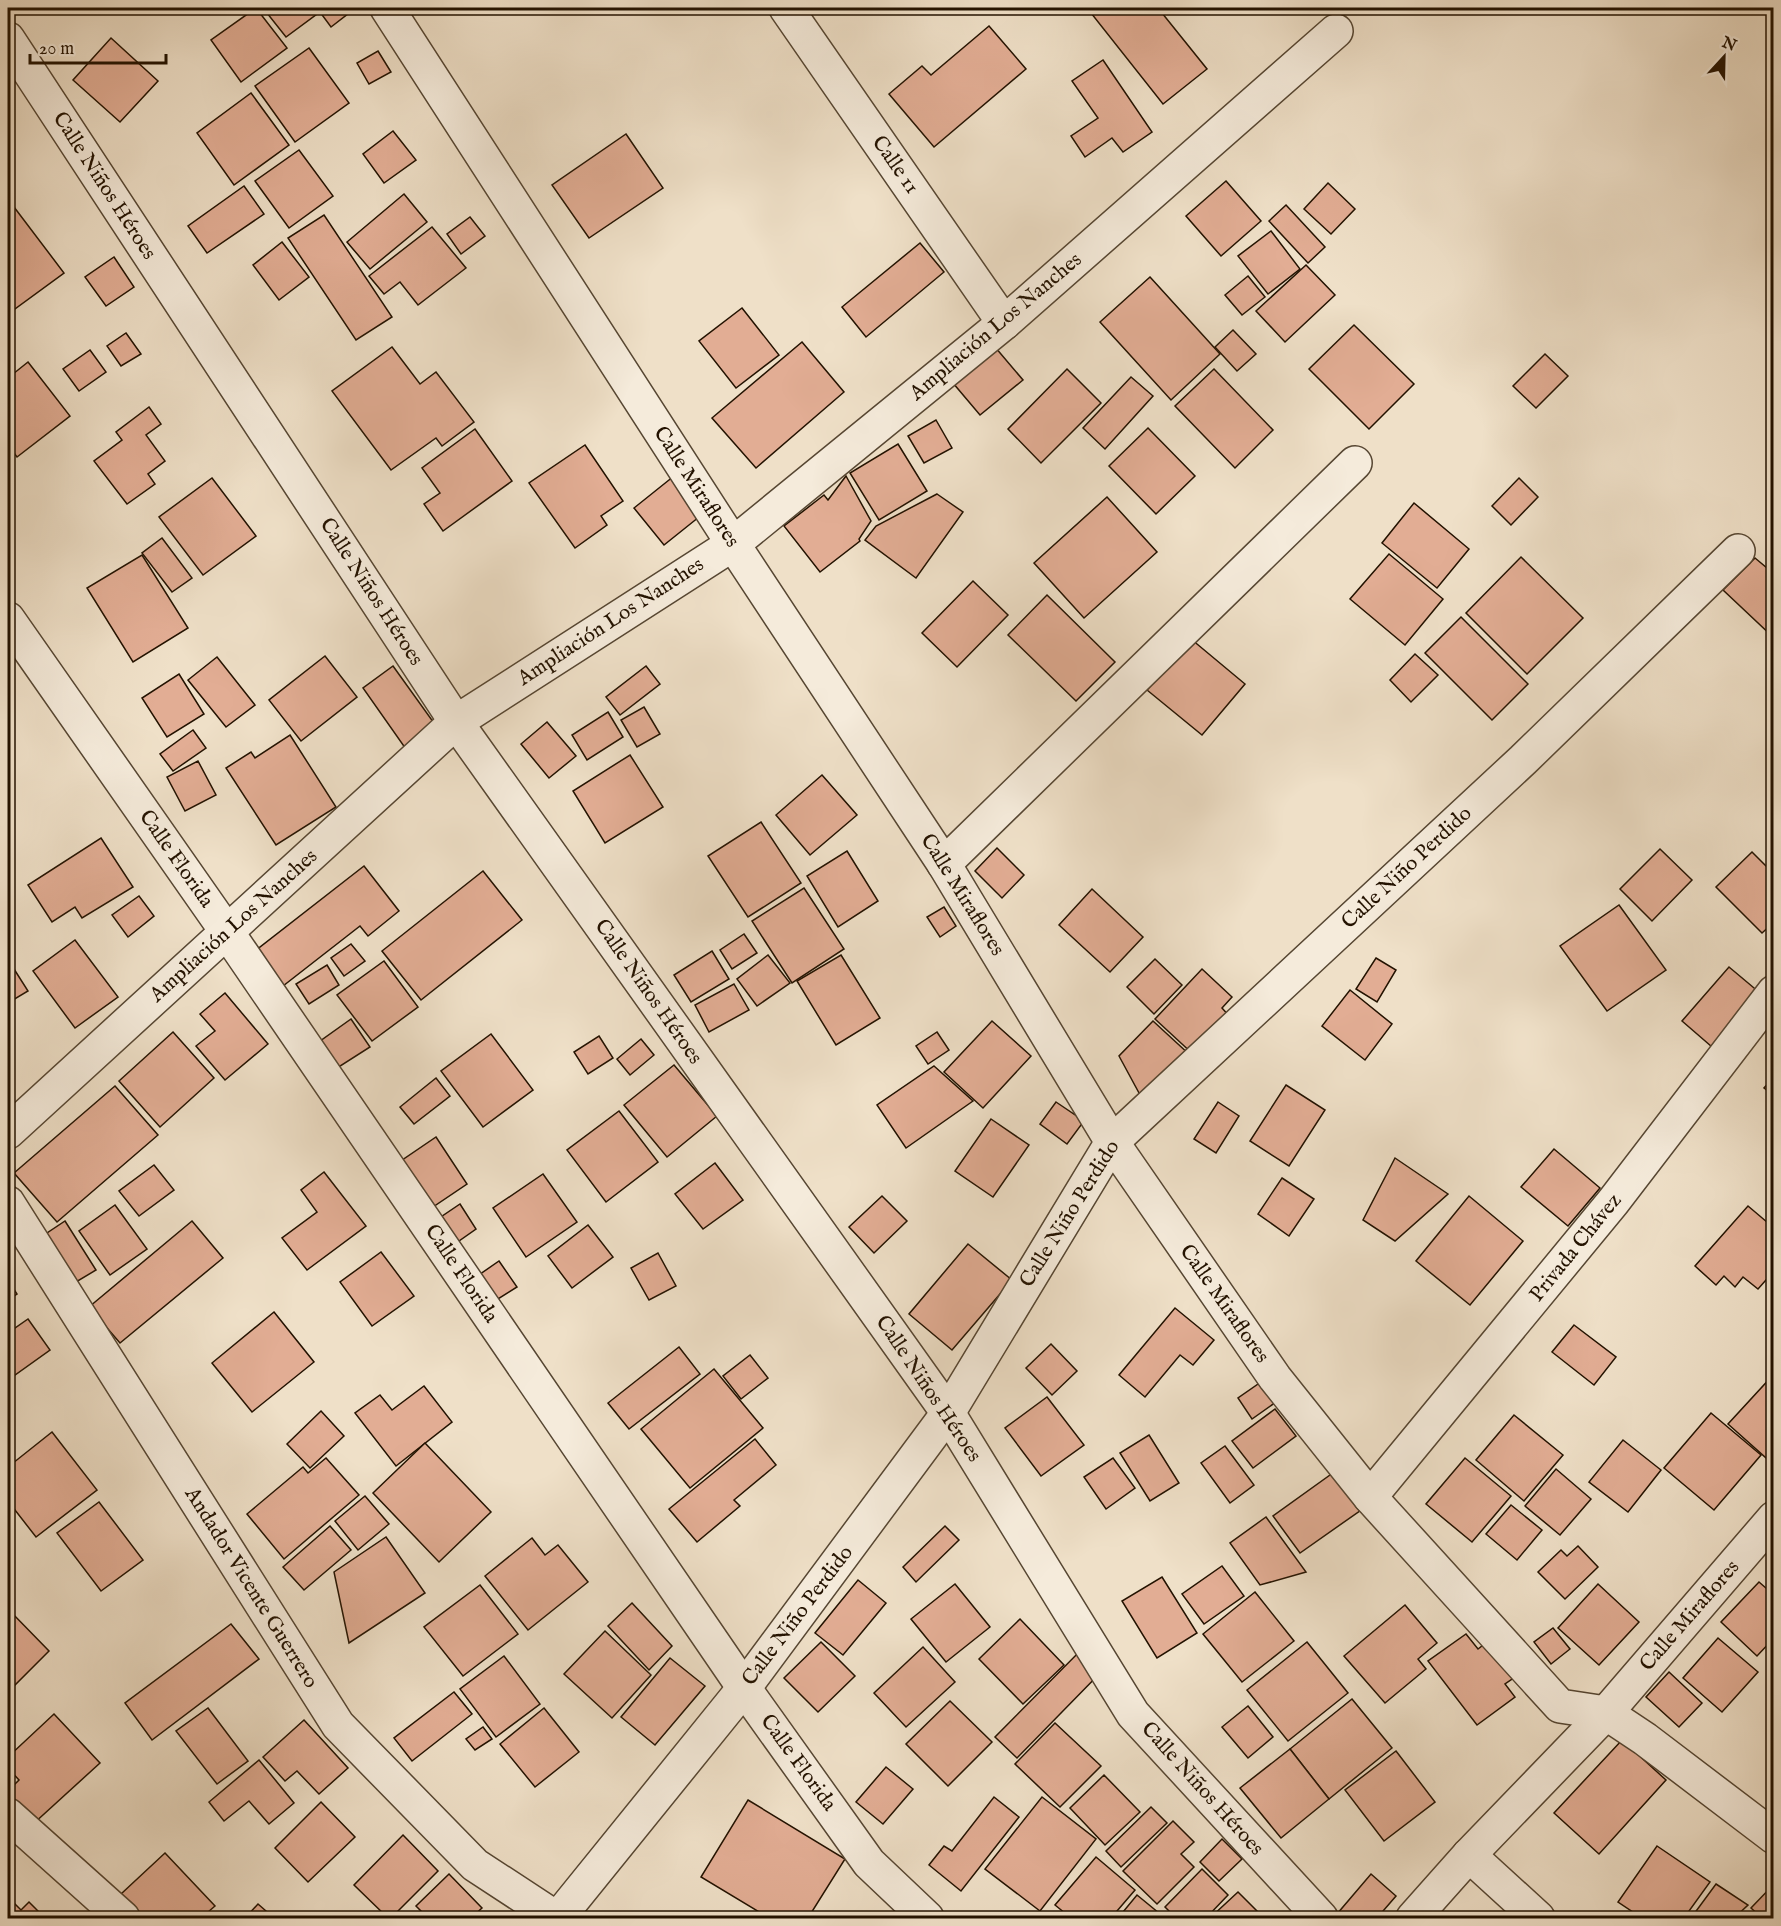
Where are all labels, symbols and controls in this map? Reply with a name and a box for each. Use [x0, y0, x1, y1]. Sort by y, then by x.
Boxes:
scale bar [30, 27, 166, 65]
north arrow [1694, 27, 1754, 87]
text: N [1718, 33, 1739, 57]
text: 20 m [39, 38, 74, 61]
street label: Calle Niños Héroes [46, 107, 162, 265]
street label: Calle 11 [865, 130, 925, 200]
street label: Ampliación Los Nanches [903, 247, 1088, 408]
street label: Calle Miraflores [647, 421, 745, 553]
street label: Calle Niños Héroes [313, 513, 429, 671]
street label: Ampliación Los Nanches [512, 552, 709, 693]
street label: Calle Niño Perdido [1336, 801, 1478, 935]
street label: Calle Florida [132, 805, 220, 914]
street label: Calle Miraflores [914, 829, 1010, 961]
street label: Ampliación Los Nanches [144, 843, 324, 1009]
street label: Calle Niños Héroes [588, 914, 708, 1070]
street label: Calle Niño Perdido [1014, 1135, 1126, 1293]
street label: Privada Chávez [1524, 1188, 1628, 1308]
street label: Calle Florida [418, 1219, 504, 1329]
street label: Calle Miraflores [1173, 1239, 1275, 1369]
street label: Calle Niños Héroes [869, 1310, 987, 1468]
street label: Andador Vicente Guerrero [177, 1482, 324, 1694]
street label: Calle Niño Perdido [736, 1540, 860, 1692]
street label: Calle Miraflores [1634, 1555, 1746, 1677]
street label: Calle Florida [754, 1709, 843, 1818]
street label: Calle Niños Héroes [1135, 1716, 1269, 1862]

